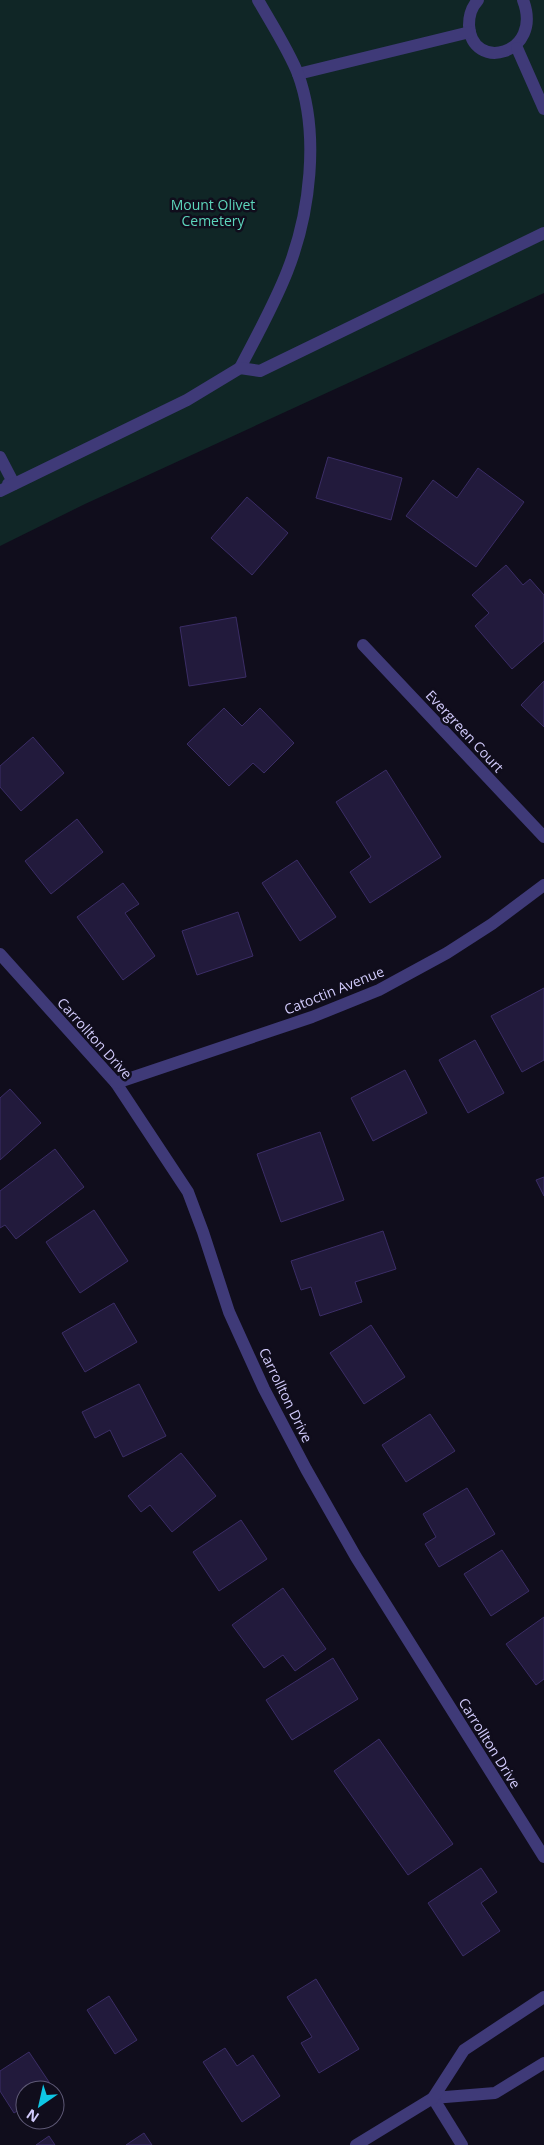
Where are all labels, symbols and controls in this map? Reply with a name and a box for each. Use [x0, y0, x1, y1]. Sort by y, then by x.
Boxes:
park label: Mount Olivet Cemetery [171, 195, 255, 230]
street label: Evergreen Court [422, 686, 508, 776]
street label: Catoctin Avenue [281, 961, 387, 1019]
street label: Carrollton Drive [53, 993, 137, 1083]
street label: Carrollton Drive [255, 1344, 317, 1446]
street label: Carrollton Drive [455, 1694, 526, 1792]
north arrow [15, 2080, 65, 2130]
text: N [22, 2105, 42, 2127]

